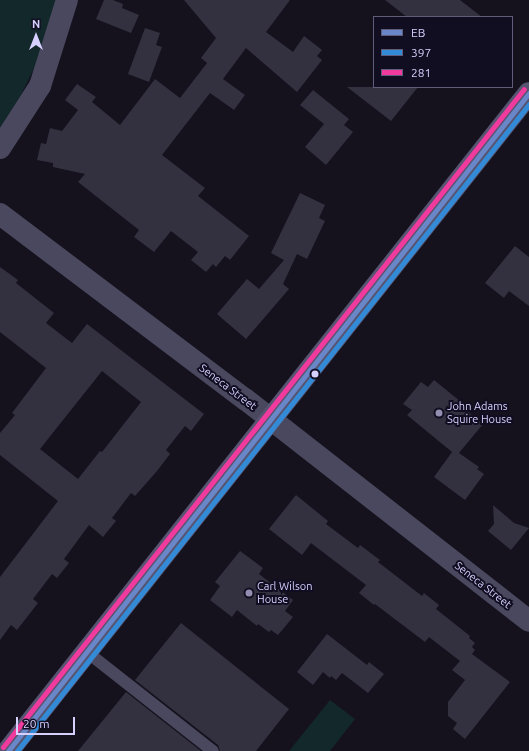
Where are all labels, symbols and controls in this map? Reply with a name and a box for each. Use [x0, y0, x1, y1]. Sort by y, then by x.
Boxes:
north arrow [16, 16, 56, 56]
legend [373, 16, 513, 88]
text: N [32, 18, 40, 30]
text: EB [411, 26, 425, 39]
text: 397 [411, 46, 431, 59]
text: 281 [411, 66, 431, 79]
street label: Seneca Street [197, 361, 259, 413]
unlabelled marker [310, 369, 320, 379]
place label: John Adams Squire House [447, 400, 512, 426]
marker: John Adams Squire House [434, 408, 444, 418]
street label: Seneca Street [452, 559, 514, 611]
place label: Carl Wilson House [257, 580, 312, 606]
marker: Carl Wilson House [244, 588, 254, 598]
scale bar [18, 709, 77, 735]
text: 20 m [23, 717, 50, 730]

